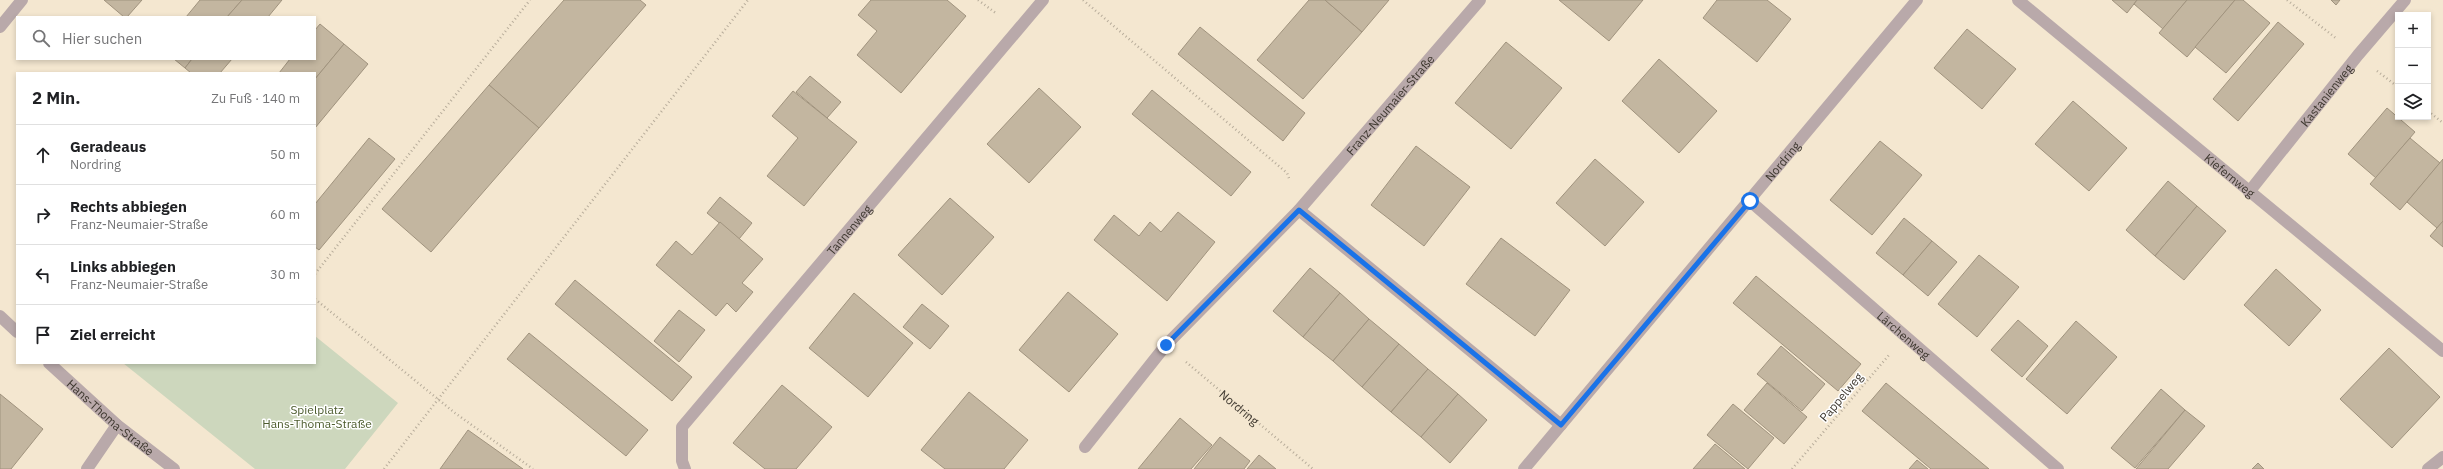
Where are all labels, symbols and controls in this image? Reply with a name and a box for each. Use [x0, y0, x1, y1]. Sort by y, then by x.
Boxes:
map controls [2395, 12, 2431, 120]
button: + [2395, 12, 2431, 48]
search box [16, 16, 316, 60]
icon: search [30, 27, 52, 49]
text: Hier suchen [62, 29, 142, 48]
button: − [2395, 48, 2431, 84]
street label: Franz-Neumaier-Straße [1343, 51, 1438, 158]
street label: Kastanienweg [2297, 60, 2356, 129]
button: layers [2395, 84, 2431, 120]
text: 2 Min. [32, 87, 80, 109]
text: Zu Fuß · 140 m [211, 90, 300, 107]
text: Geradeaus [70, 137, 146, 156]
street label: Nordring [1761, 137, 1803, 184]
icon: ahead [32, 144, 54, 166]
text: 50 m [270, 146, 300, 163]
street label: Kiefernweg [2202, 150, 2259, 201]
text: Nordring [70, 156, 121, 173]
route start [1741, 192, 1759, 210]
text: Rechts abbiegen [70, 197, 187, 216]
street label: Tannenweg [823, 201, 875, 258]
icon: right [32, 204, 54, 226]
text: 60 m [270, 206, 300, 223]
text: Franz-Neumaier-Straße [70, 216, 208, 233]
text: Links abbiegen [70, 257, 176, 276]
icon: left [32, 264, 54, 286]
text: 30 m [270, 266, 300, 283]
text: Franz-Neumaier-Straße [70, 276, 208, 293]
street label: Lärchenweg [1874, 308, 1934, 362]
icon: arrive [32, 324, 54, 346]
text: Ziel erreicht [70, 325, 156, 344]
route end [1157, 336, 1175, 354]
street label: Pappelweg [1816, 369, 1866, 425]
street label: Hans-Thoma-Straße [64, 376, 157, 459]
street label: Nordring [1217, 386, 1263, 428]
park label: Spielplatz Hans-Thoma-Straße [262, 402, 372, 431]

